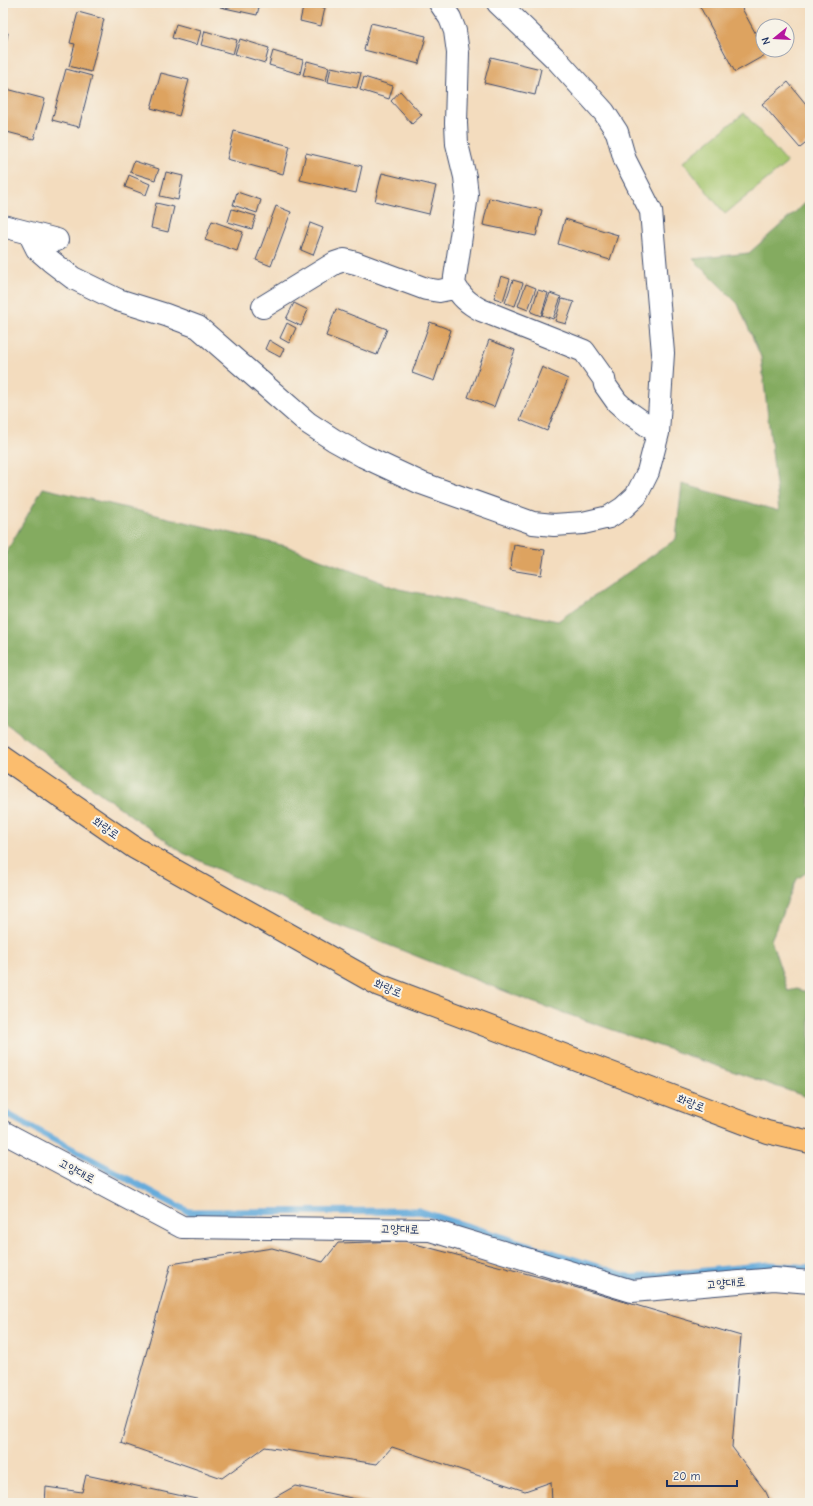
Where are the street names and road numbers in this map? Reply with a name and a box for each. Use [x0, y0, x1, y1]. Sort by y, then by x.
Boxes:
street label: 화랑로 [90, 814, 122, 842]
street label: 화랑로 [372, 976, 404, 1000]
street label: 화랑로 [675, 1091, 707, 1115]
street label: 고양대로 [57, 1156, 97, 1186]
street label: 고양대로 [381, 1222, 419, 1236]
street label: 고양대로 [706, 1274, 746, 1292]

